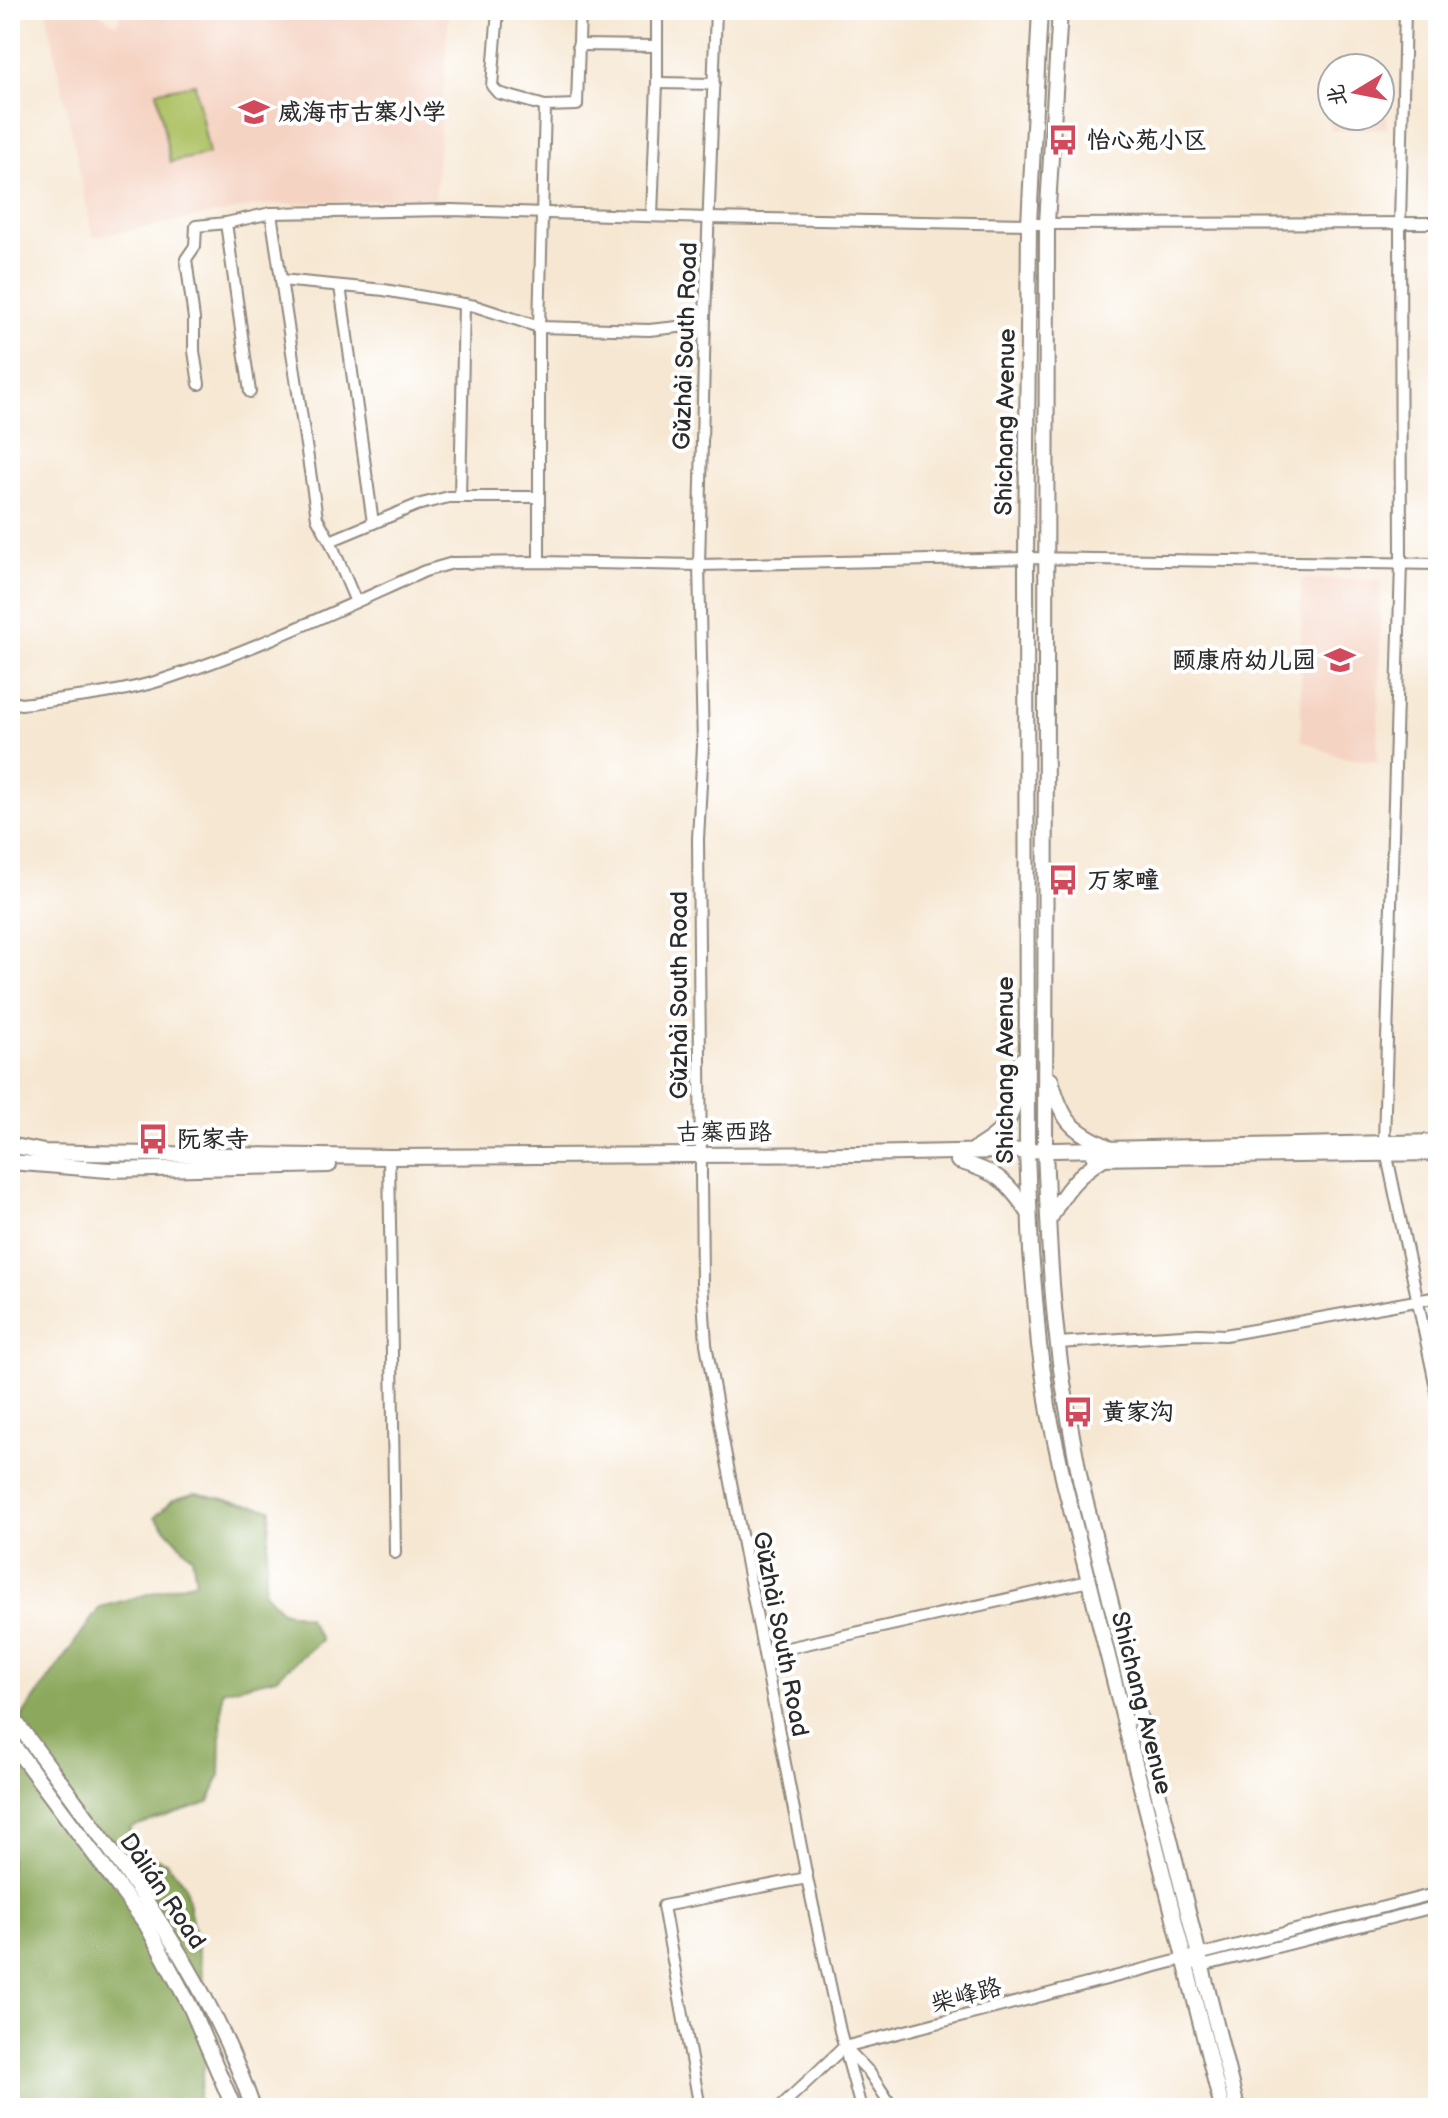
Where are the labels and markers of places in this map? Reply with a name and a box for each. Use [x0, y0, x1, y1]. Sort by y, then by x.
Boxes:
school or university icon: 威海市古寨小学 [237, 95, 271, 129]
place label: 威海市古寨小学 [278, 98, 446, 127]
bus stop icon: 怡心苑小区 [1046, 123, 1080, 157]
place label: 怡心苑小区 [1087, 126, 1207, 155]
school or university icon: 颐康府幼儿园 [1323, 643, 1357, 677]
place label: 颐康府幼儿园 [1172, 646, 1316, 675]
bus stop icon: 万家疃 [1046, 863, 1080, 897]
place label: 万家疃 [1087, 866, 1159, 895]
bus stop icon: 阮家寺 [136, 1122, 170, 1156]
place label: 阮家寺 [177, 1125, 249, 1154]
bus stop icon: 黄家沟 [1061, 1395, 1095, 1429]
place label: 黄家沟 [1102, 1398, 1174, 1427]

